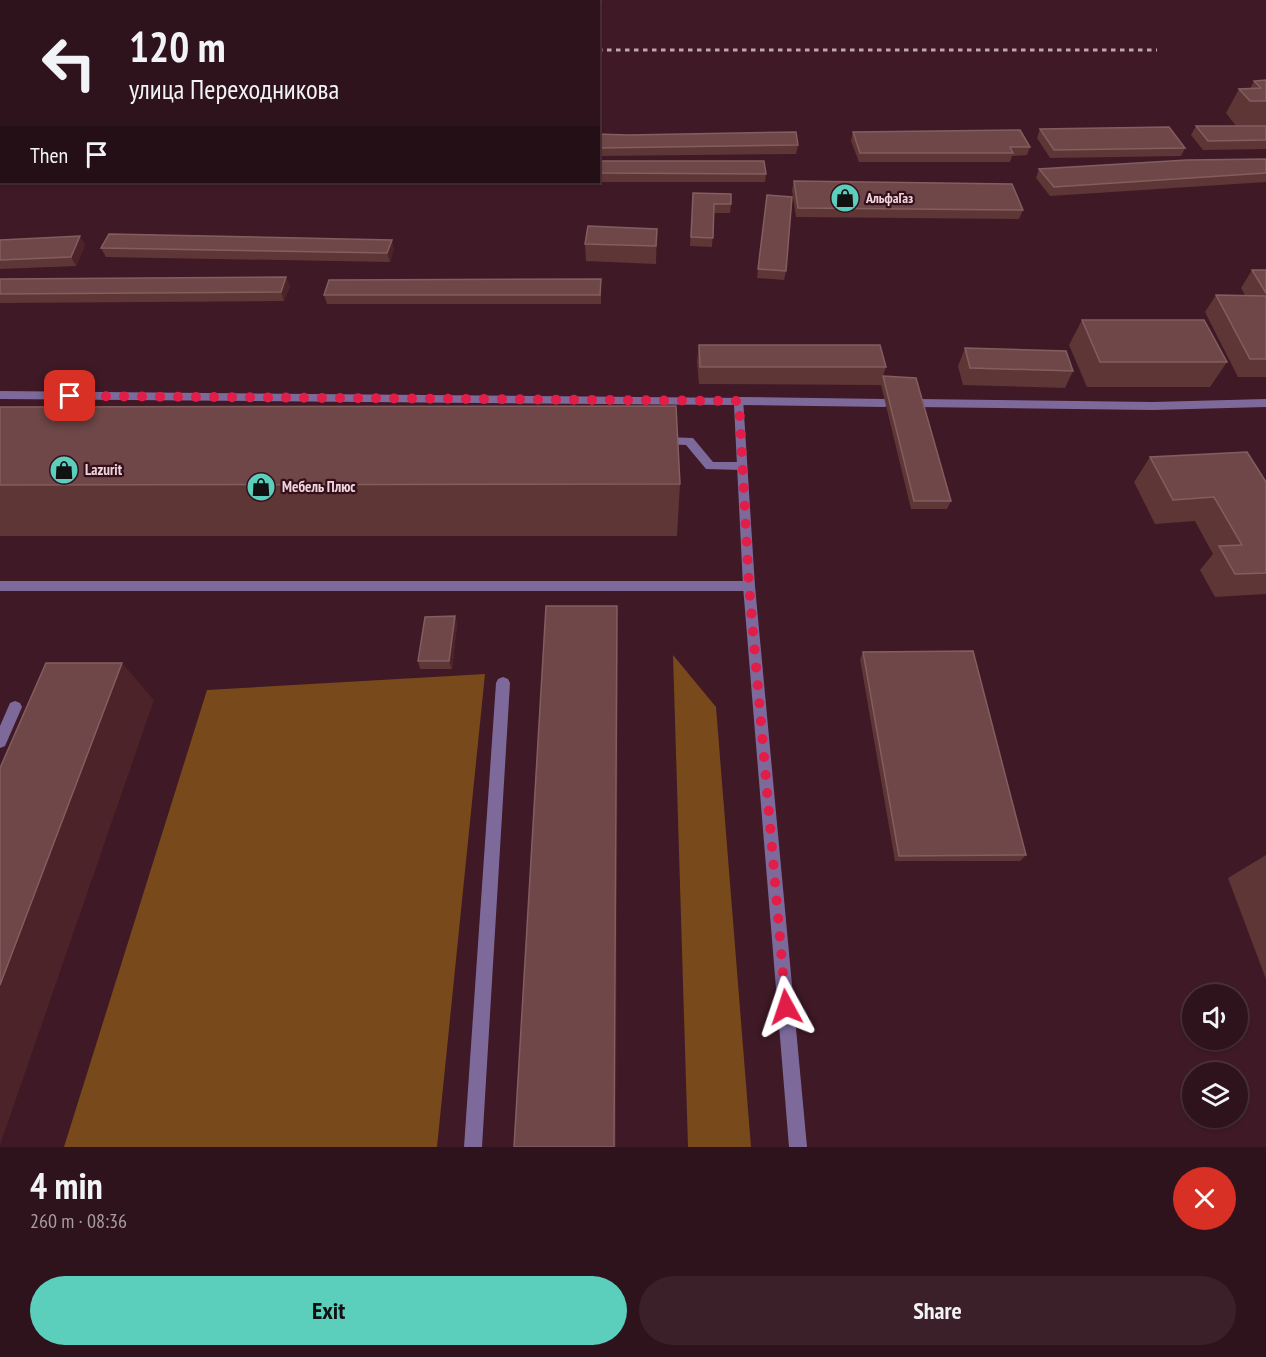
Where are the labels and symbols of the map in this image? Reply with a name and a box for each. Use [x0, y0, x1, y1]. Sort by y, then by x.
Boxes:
shop icon: АльфаГаз [829, 182, 861, 214]
place label: АльфаГаз [865, 189, 913, 207]
pin [44, 370, 95, 421]
shop icon: Lazurit [48, 454, 80, 486]
place label: Lazurit [85, 460, 123, 479]
shop icon: Мебель Плюс [245, 471, 277, 503]
place label: Мебель Плюс [282, 477, 356, 496]
position arrow [754, 975, 818, 1039]

